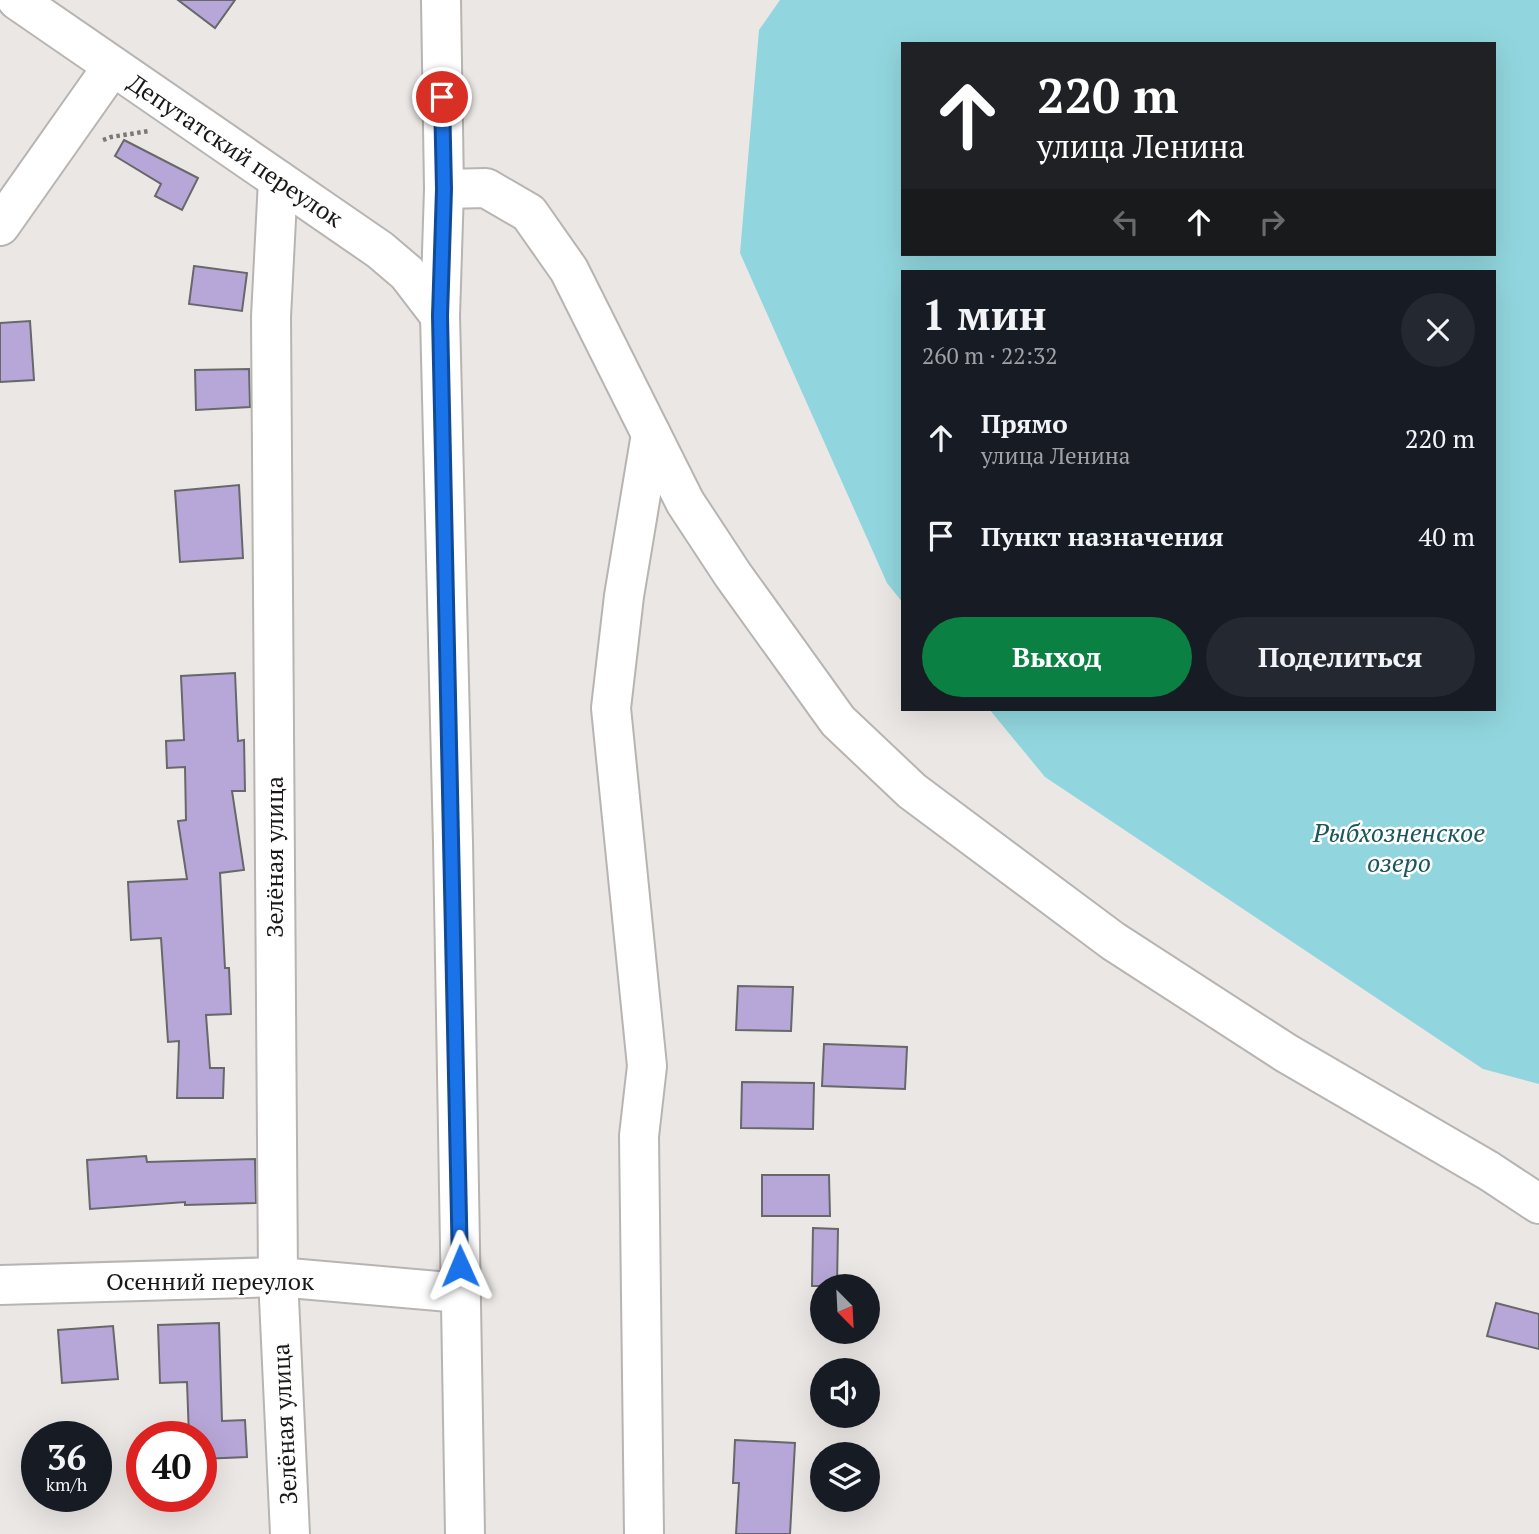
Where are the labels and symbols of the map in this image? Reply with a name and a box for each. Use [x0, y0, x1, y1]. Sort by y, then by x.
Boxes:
street label: Депутатский переулок [122, 66, 349, 234]
pin [412, 67, 472, 127]
street label: Зелёная улица [258, 776, 290, 938]
water label: Рыбхозненское озеро [1312, 815, 1485, 879]
position arrow [423, 1229, 497, 1303]
street label: Осенний переулок [106, 1265, 314, 1297]
north arrow [810, 1274, 880, 1344]
street label: Зелёная улица [264, 1343, 304, 1506]
speed limit sign: 40 [126, 1421, 217, 1512]

